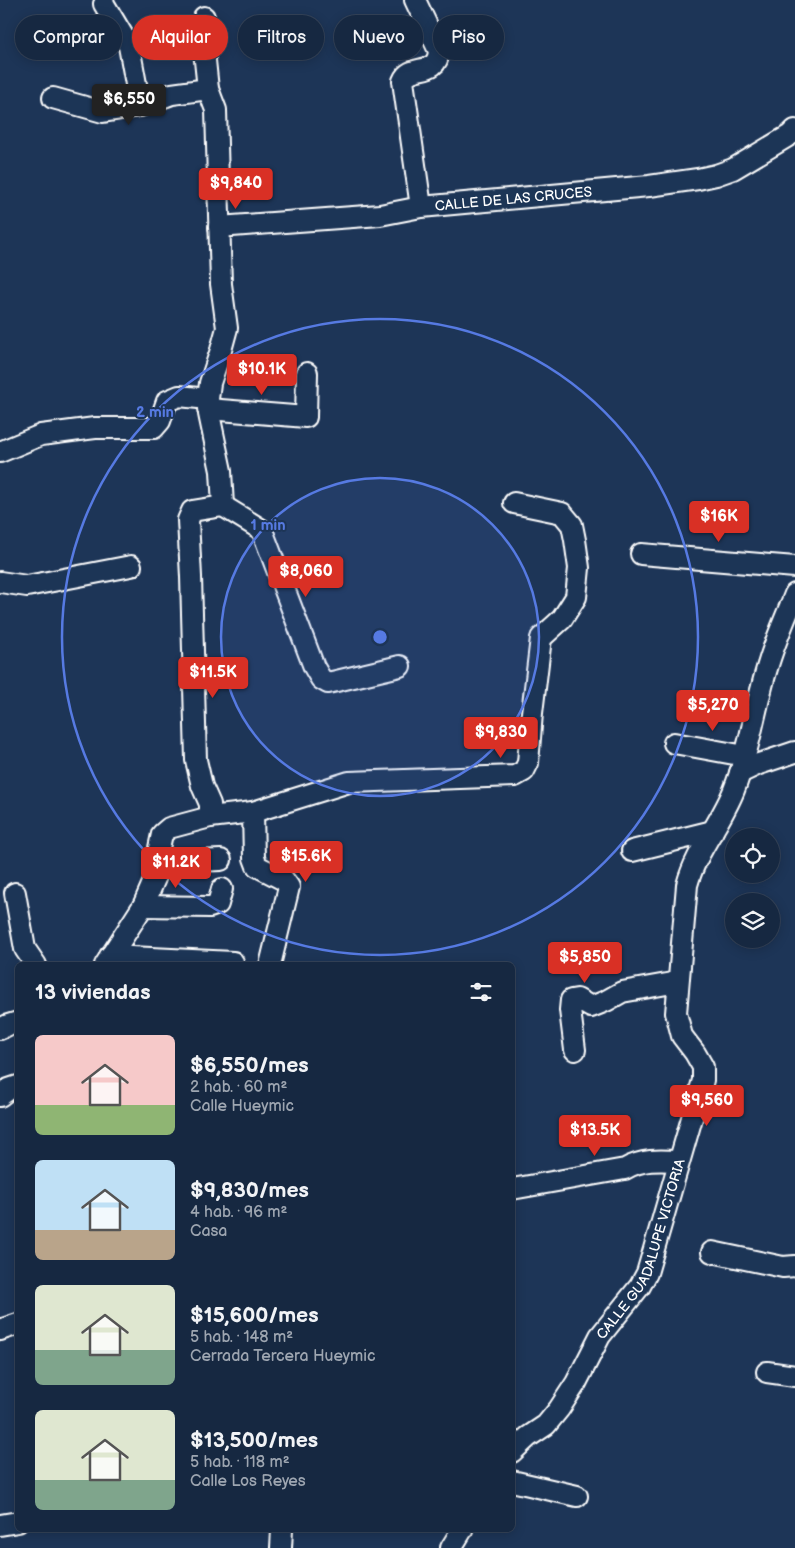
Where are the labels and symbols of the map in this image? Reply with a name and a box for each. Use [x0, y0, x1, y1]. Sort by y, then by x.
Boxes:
pin: $6,550 [88, 84, 170, 126]
pin: $9,840 [195, 168, 277, 210]
street label: CALLE DE LAS CRUCES [434, 183, 593, 214]
pin: $10.1K [221, 354, 303, 396]
text: 2 min [136, 403, 174, 422]
pin: $16K [689, 500, 749, 543]
text: 1 min [250, 516, 286, 535]
pin: $8,060 [265, 556, 347, 598]
centre of rings [371, 628, 389, 646]
pin: $11.5K [172, 656, 254, 699]
pin: $5,270 [672, 690, 754, 732]
pin: $9,830 [460, 716, 542, 759]
pin: $15.6K [265, 840, 347, 883]
pin: $11.2K [135, 846, 217, 889]
pin: $5,850 [544, 942, 626, 984]
pin: $9,560 [666, 1084, 748, 1127]
pin: $13.5K [554, 1114, 636, 1157]
street label: CALLE GUADALUPE VICTORIA [592, 1156, 688, 1342]

